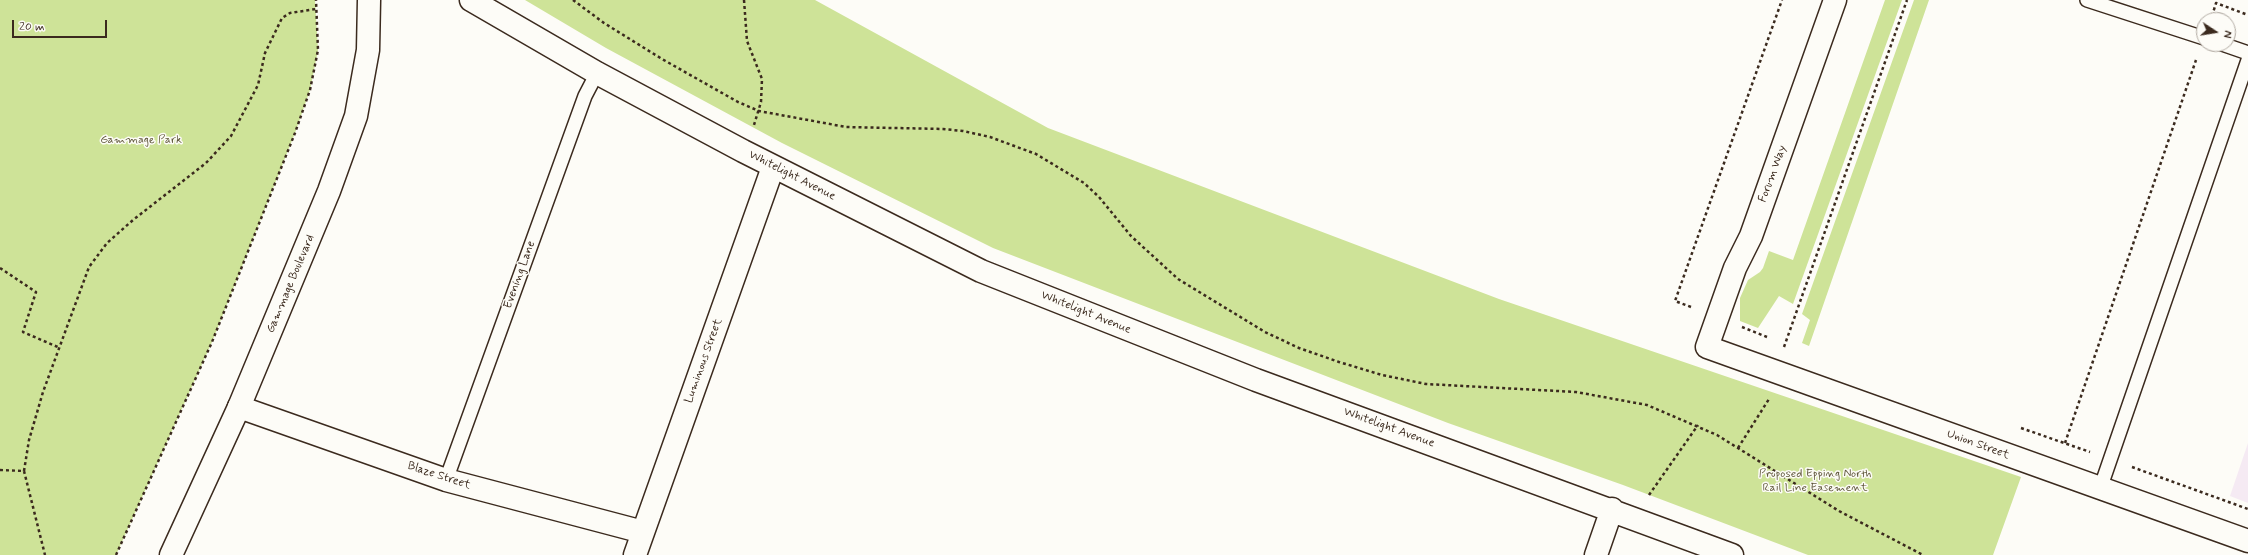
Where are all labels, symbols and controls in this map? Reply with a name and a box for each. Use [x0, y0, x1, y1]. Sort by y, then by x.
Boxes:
scale bar [14, 12, 109, 38]
north arrow [2196, 12, 2236, 52]
text: 20 m [19, 19, 45, 35]
text: N [2219, 29, 2234, 39]
park label: Gammage Park [100, 133, 182, 147]
street label: Forum Way [1756, 143, 1790, 205]
street label: Whitelight Avenue [746, 148, 838, 204]
street label: Gammage Boulevard [264, 233, 318, 335]
street label: Evening Lane [501, 239, 539, 311]
street label: Whitelight Avenue [1039, 288, 1133, 338]
street label: Luminous Street [682, 317, 726, 405]
street label: Whitelight Avenue [1341, 405, 1437, 451]
street label: Union Street [1945, 427, 2011, 463]
street label: Blaze Street [405, 459, 473, 493]
park label: Proposed Epping North Rail Line Easement [1759, 467, 1871, 495]

